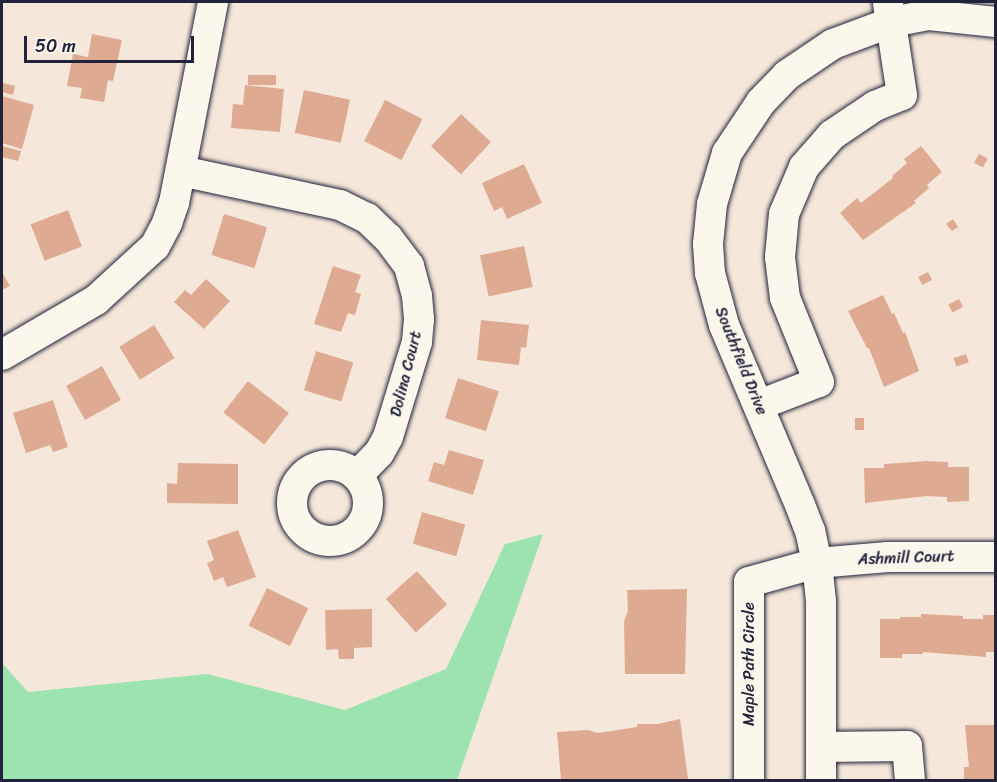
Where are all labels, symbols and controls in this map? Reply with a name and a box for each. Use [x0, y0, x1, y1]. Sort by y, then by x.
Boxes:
scale bar [27, 24, 196, 62]
text: 50 m [35, 30, 76, 62]
street label: Southfield Drive [711, 304, 771, 418]
street label: Dolina Court [386, 329, 426, 419]
street label: Ashmill Court [857, 547, 955, 569]
street label: Maple Path Circle [739, 601, 759, 727]

